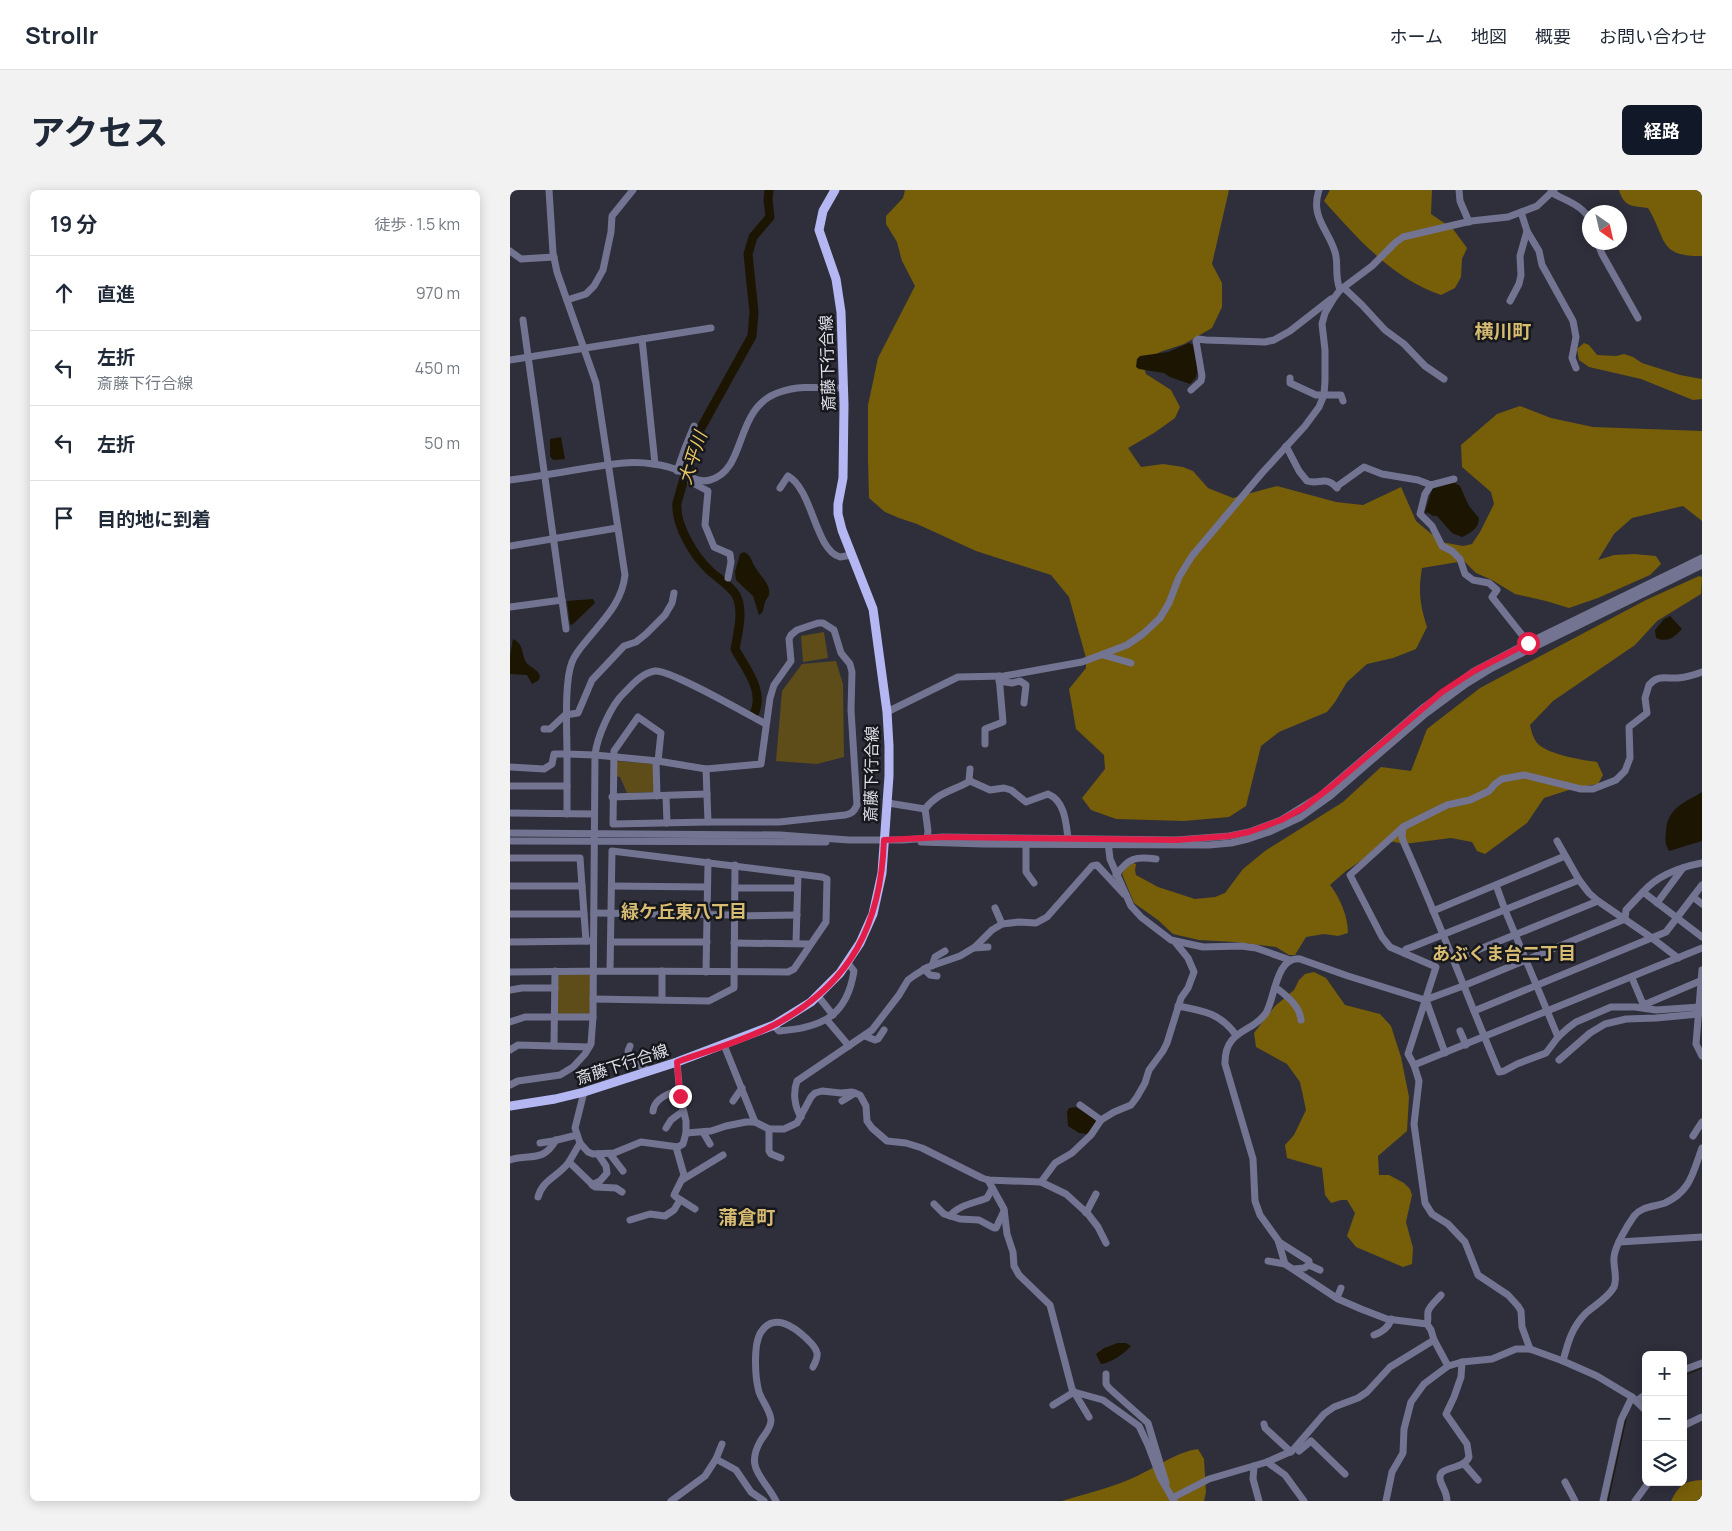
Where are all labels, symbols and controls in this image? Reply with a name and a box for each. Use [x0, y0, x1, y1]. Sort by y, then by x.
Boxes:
text: Strollr [25, 18, 98, 51]
text: ホーム [1390, 24, 1443, 48]
text: 地図 [1471, 24, 1507, 48]
text: 概要 [1535, 24, 1571, 48]
text: お問い合わせ [1599, 24, 1707, 48]
button: 経路 [1622, 105, 1702, 155]
text: アクセス [30, 108, 168, 156]
north arrow [1582, 205, 1627, 250]
text: 19 分 [50, 210, 97, 238]
text: 徒歩 · 1.5 km [374, 213, 460, 235]
icon: ahead [50, 279, 78, 307]
text: 直進 [97, 281, 135, 307]
text: 970 m [416, 282, 460, 304]
street label: 斎藤下行合線 [814, 315, 840, 411]
district label: 横川町 [1474, 318, 1532, 344]
text: 左折 [97, 344, 135, 370]
icon: left [50, 354, 78, 382]
text: 450 m [415, 357, 460, 379]
text: 斎藤下行合線 [97, 372, 193, 394]
water label: 大平川 [672, 426, 712, 487]
icon: left [50, 429, 78, 457]
text: 左折 [97, 431, 135, 457]
text: 50 m [424, 432, 460, 454]
icon: arrive [50, 504, 78, 532]
text: 目的地に到着 [97, 506, 211, 532]
route start [1517, 632, 1540, 655]
street label: 斎藤下行合線 [859, 726, 883, 822]
district label: 緑ケ丘東八丁目 [621, 899, 747, 923]
district label: あぶくま台二丁目 [1432, 941, 1576, 965]
street label: 斎藤下行合線 [573, 1039, 671, 1089]
route end [669, 1085, 692, 1108]
district label: 蒲倉町 [718, 1204, 776, 1230]
map controls [1642, 1351, 1687, 1486]
button: + [1642, 1351, 1687, 1396]
button: − [1642, 1396, 1687, 1441]
button: layers [1642, 1441, 1687, 1486]

